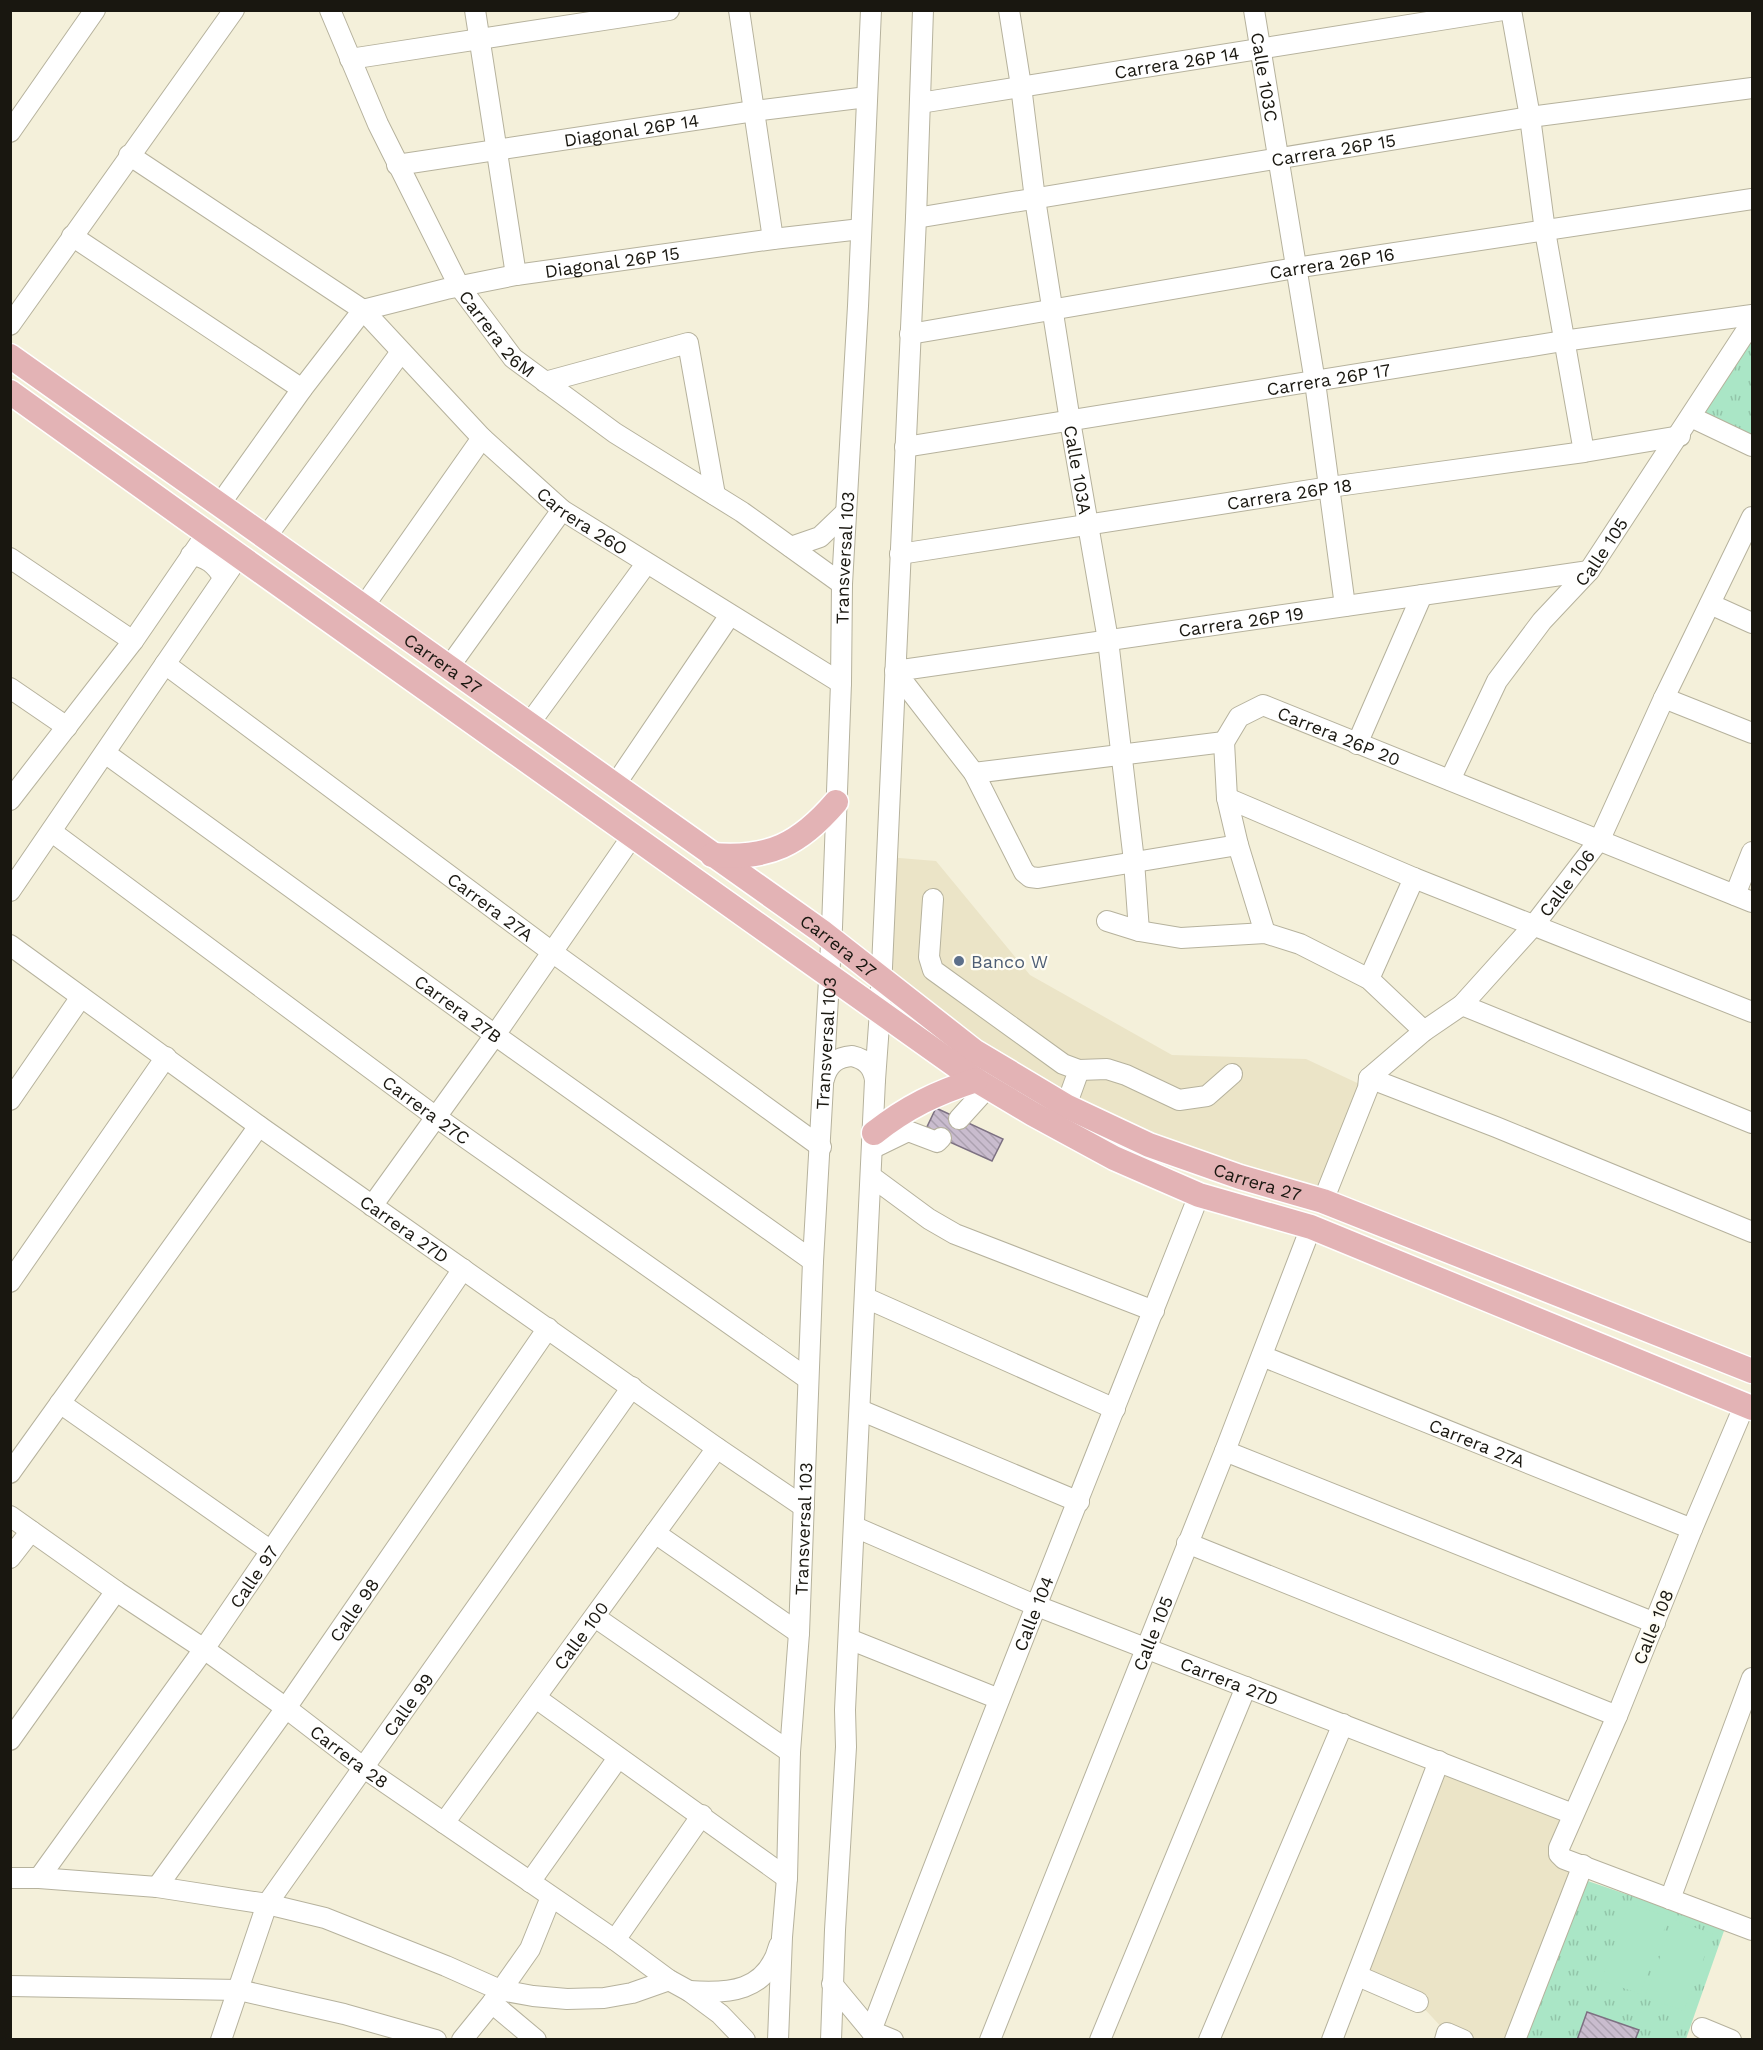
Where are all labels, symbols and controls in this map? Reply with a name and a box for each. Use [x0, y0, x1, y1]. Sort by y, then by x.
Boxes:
street label: Calle 103C [1247, 31, 1283, 123]
street label: Carrera 26P 14 [1113, 42, 1241, 82]
street label: Diagonal 26P 14 [562, 109, 700, 150]
street label: Carrera 26P 15 [1270, 129, 1397, 170]
street label: Diagonal 26P 15 [543, 242, 681, 281]
street label: Carrera 26P 16 [1268, 243, 1396, 283]
street label: Carrera 26M [455, 286, 539, 381]
street label: Carrera 26P 17 [1265, 358, 1392, 399]
street label: Calle 103A [1060, 424, 1097, 516]
street label: Carrera 26P 18 [1225, 474, 1353, 513]
street label: Carrera 26O [533, 482, 632, 559]
street label: Transversal 103 [831, 491, 858, 624]
street label: Calle 105 [1570, 513, 1632, 590]
street label: Carrera 26P 19 [1177, 602, 1305, 641]
street label: Carrera 27 [400, 628, 486, 698]
street label: Carrera 26P 20 [1275, 702, 1403, 770]
street label: Calle 106 [1534, 845, 1599, 920]
street label: Carrera 27A [444, 868, 538, 945]
street label: Carrera 27 [797, 909, 881, 981]
place label: Banco W [971, 951, 1048, 972]
marker: Banco W [952, 954, 966, 968]
street label: Carrera 27B [411, 970, 506, 1047]
street label: Transversal 103 [811, 976, 840, 1110]
street label: Carrera 27C [379, 1071, 474, 1148]
street label: Carrera 27 [1211, 1158, 1304, 1205]
street label: Carrera 27D [356, 1190, 453, 1267]
street label: Carrera 27A [1426, 1414, 1528, 1471]
street label: Transversal 103 [790, 1462, 816, 1596]
street label: Calle 97 [225, 1541, 282, 1612]
street label: Calle 104 [1009, 1573, 1057, 1654]
street label: Calle 98 [325, 1574, 383, 1645]
street label: Calle 108 [1628, 1586, 1678, 1668]
street label: Calle 105 [1128, 1593, 1177, 1674]
street label: Calle 100 [549, 1597, 612, 1674]
street label: Carrera 27D [1177, 1652, 1282, 1709]
street label: Calle 99 [379, 1669, 437, 1740]
street label: Carrera 28 [306, 1720, 392, 1792]

